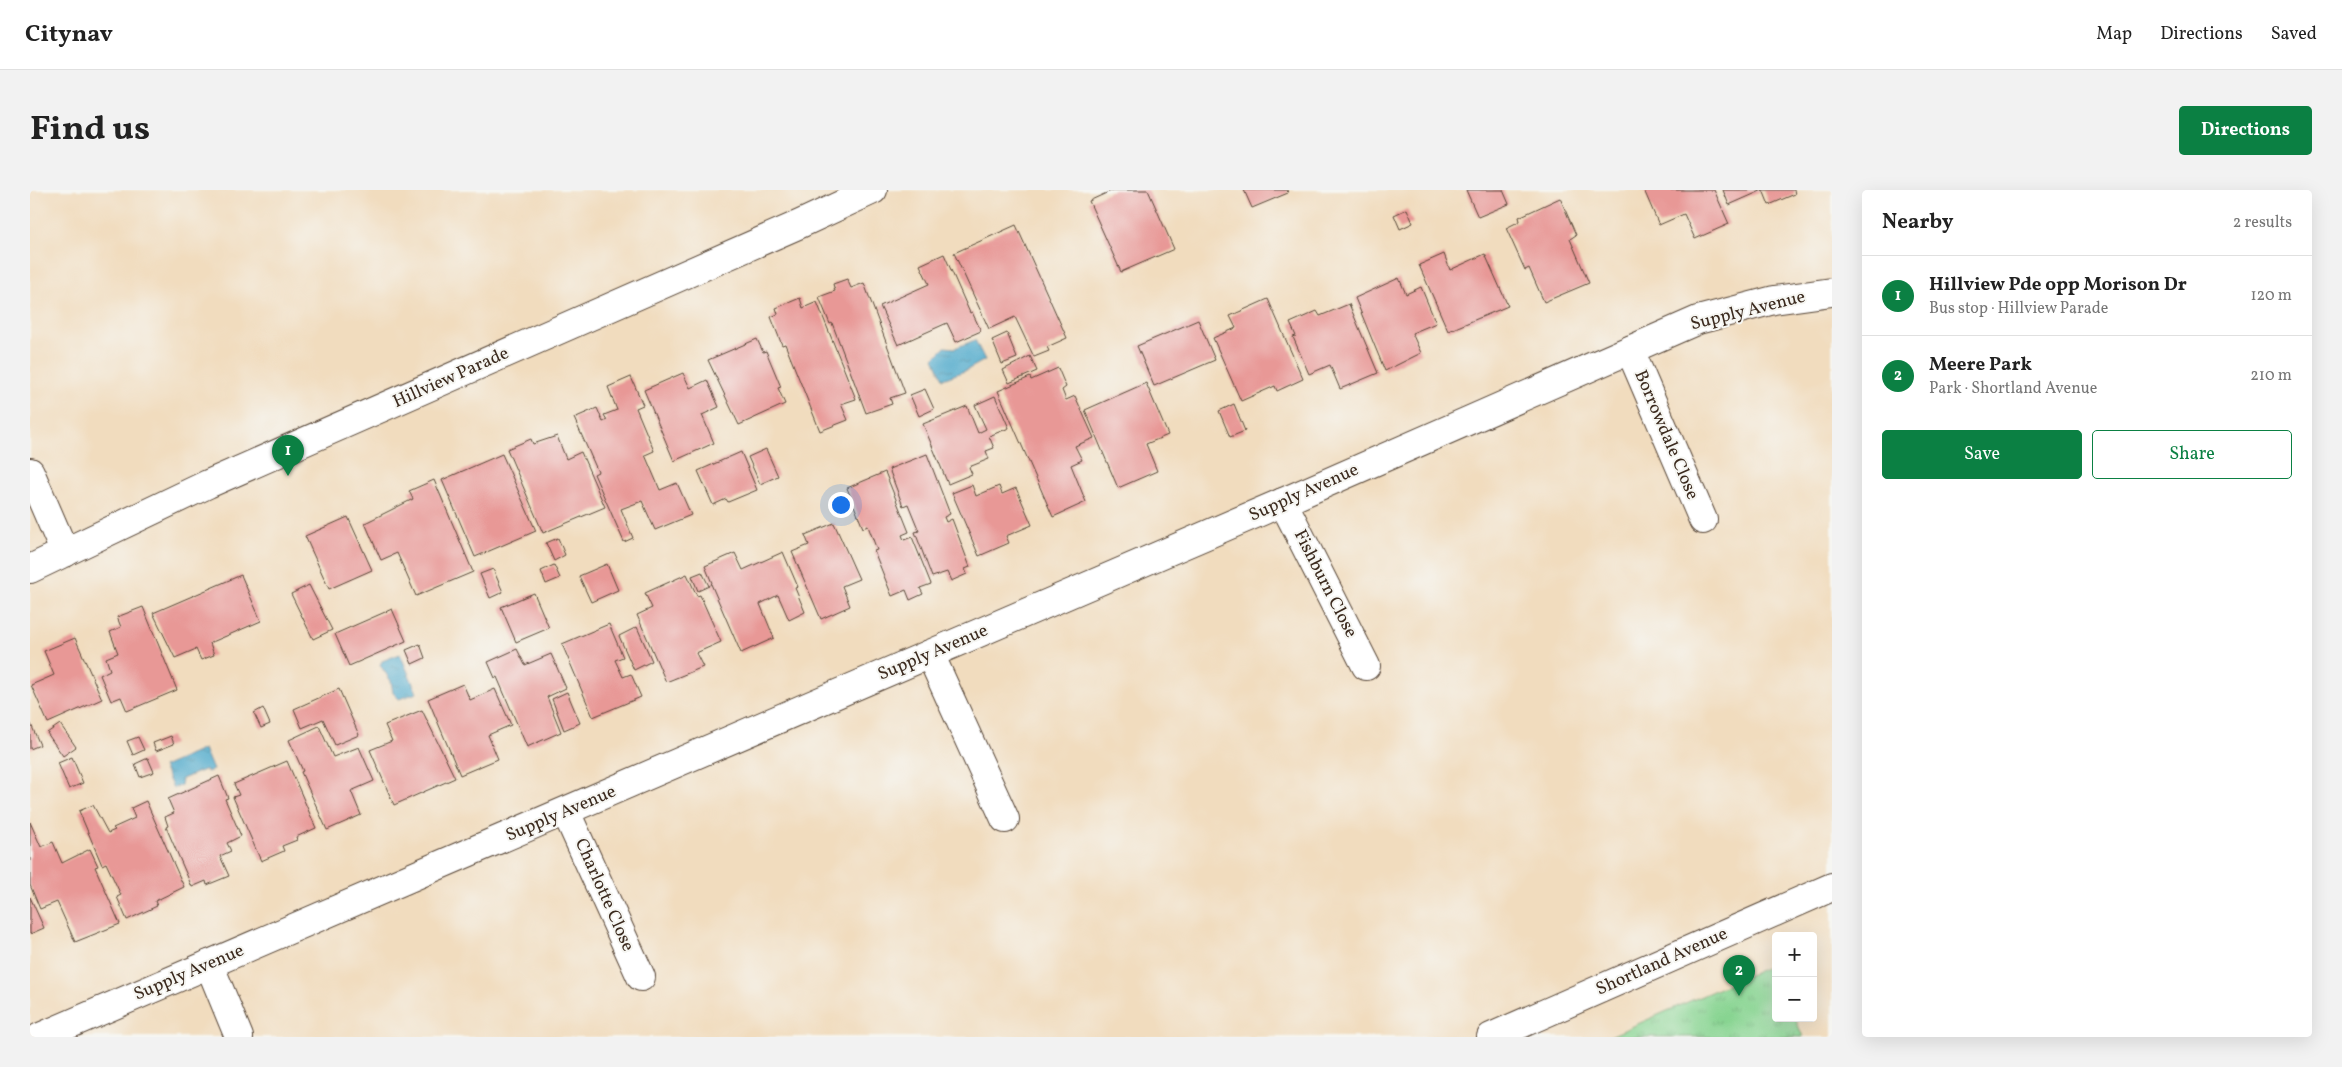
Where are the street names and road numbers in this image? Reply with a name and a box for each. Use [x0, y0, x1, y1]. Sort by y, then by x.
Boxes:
street label: Supply Avenue [1688, 285, 1808, 337]
street label: Hillview Parade [389, 341, 513, 415]
street label: Borrowdale Close [1627, 366, 1705, 504]
street label: Supply Avenue [1245, 458, 1363, 528]
street label: Fishburn Close [1287, 526, 1363, 642]
street label: Supply Avenue [874, 619, 992, 687]
street label: Supply Avenue [502, 780, 620, 848]
street label: Charlotte Close [568, 835, 640, 955]
street label: Shortland Avenue [1592, 922, 1732, 1002]
street label: Supply Avenue [130, 939, 248, 1007]

